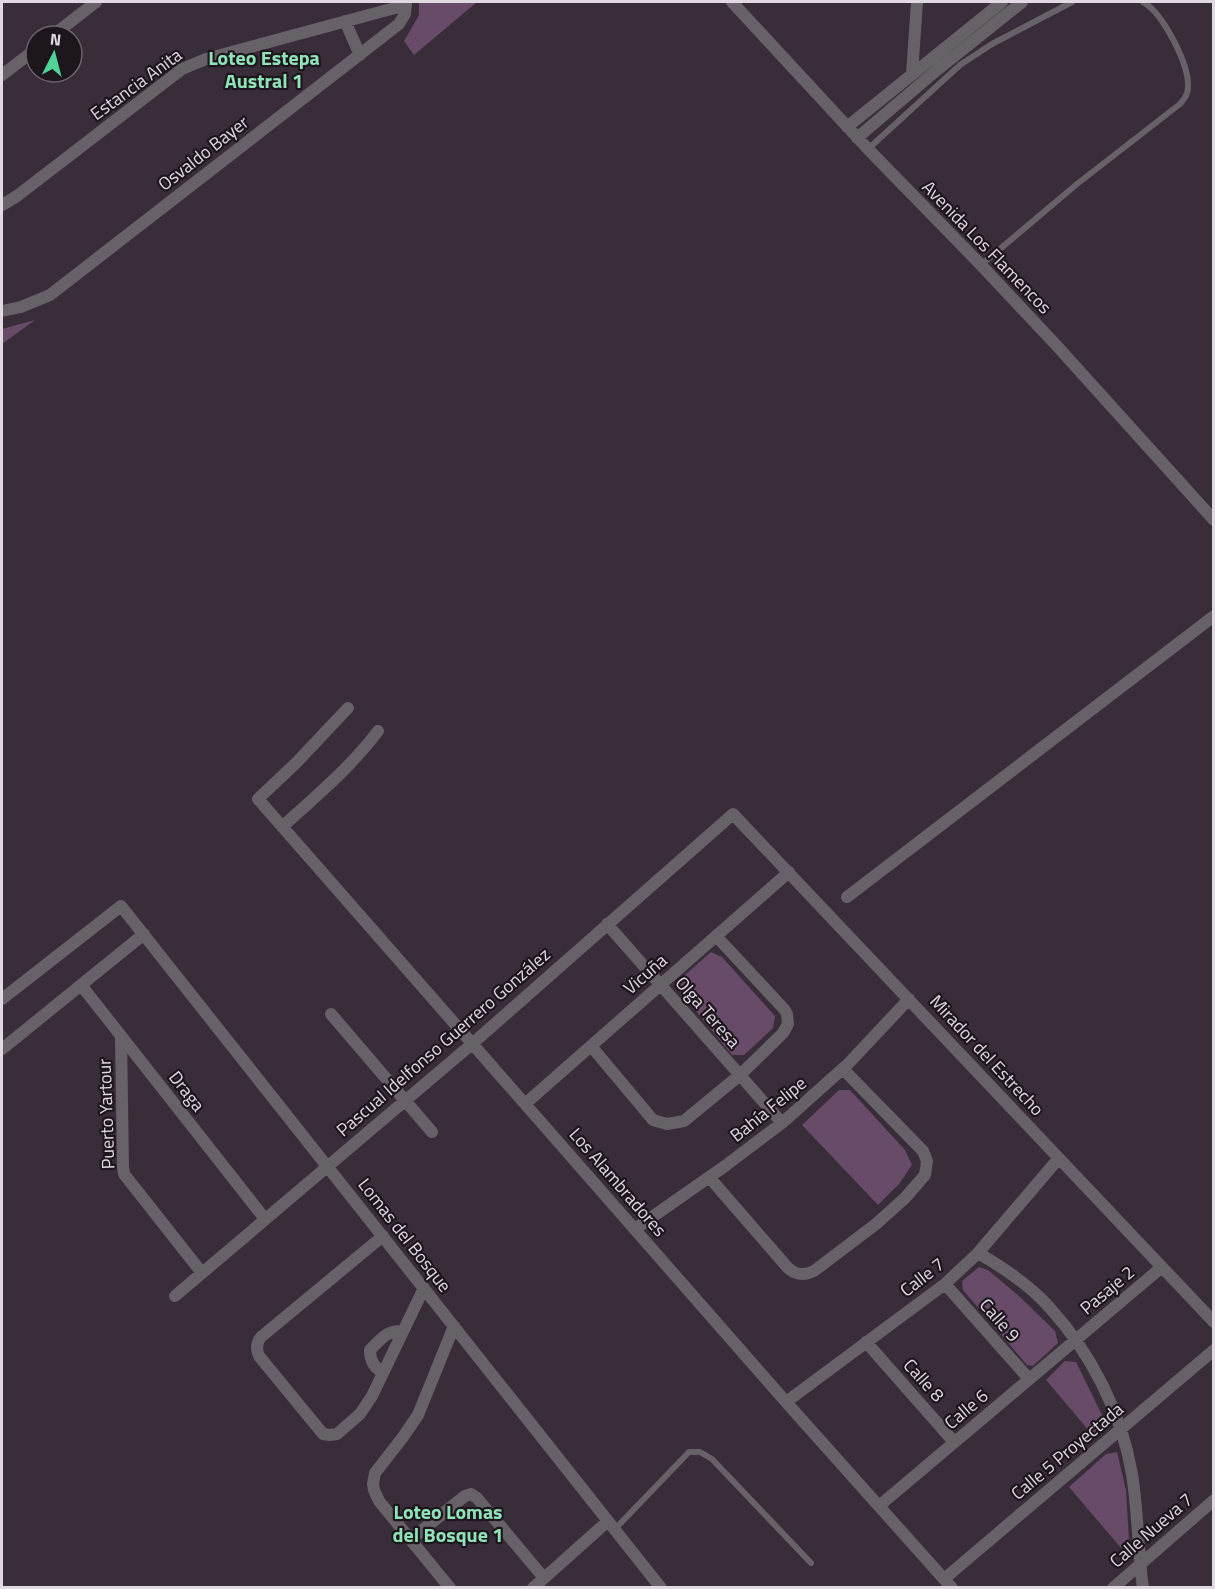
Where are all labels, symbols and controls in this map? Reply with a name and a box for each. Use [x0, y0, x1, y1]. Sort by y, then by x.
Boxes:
north arrow [24, 24, 84, 84]
text: N [49, 27, 62, 52]
street label: Estancia Anita [84, 41, 188, 127]
district label: Loteo Estepa Austral 1 [208, 42, 320, 96]
street label: Osvaldo Bayer [152, 109, 254, 197]
street label: Avenida Los Flamencos [916, 174, 1058, 320]
street label: Pascual Idelfonso Guerrero González [330, 941, 556, 1143]
street label: Vicuña [617, 947, 673, 1001]
street label: Olga Teresa [669, 970, 747, 1054]
street label: Mirador del Estrecho [924, 988, 1050, 1122]
street label: Puerto Yartour [91, 1058, 121, 1170]
street label: Draga [162, 1065, 212, 1117]
street label: Bahía Felipe [724, 1070, 812, 1148]
street label: Los Alambradores [563, 1122, 673, 1242]
street label: Lomas del Bosque [352, 1172, 458, 1298]
street label: Calle 7 [894, 1251, 950, 1303]
street label: Pasaje 2 [1074, 1259, 1140, 1321]
street label: Calle 9 [973, 1292, 1027, 1348]
street label: Calle 8 [897, 1352, 951, 1408]
street label: Calle 6 [938, 1383, 994, 1435]
street label: Calle 5 Proyectada [1005, 1396, 1129, 1506]
street label: Calle Nueva 7 [1103, 1486, 1199, 1574]
district label: Loteo Lomas del Bosque 1 [393, 1496, 503, 1550]

